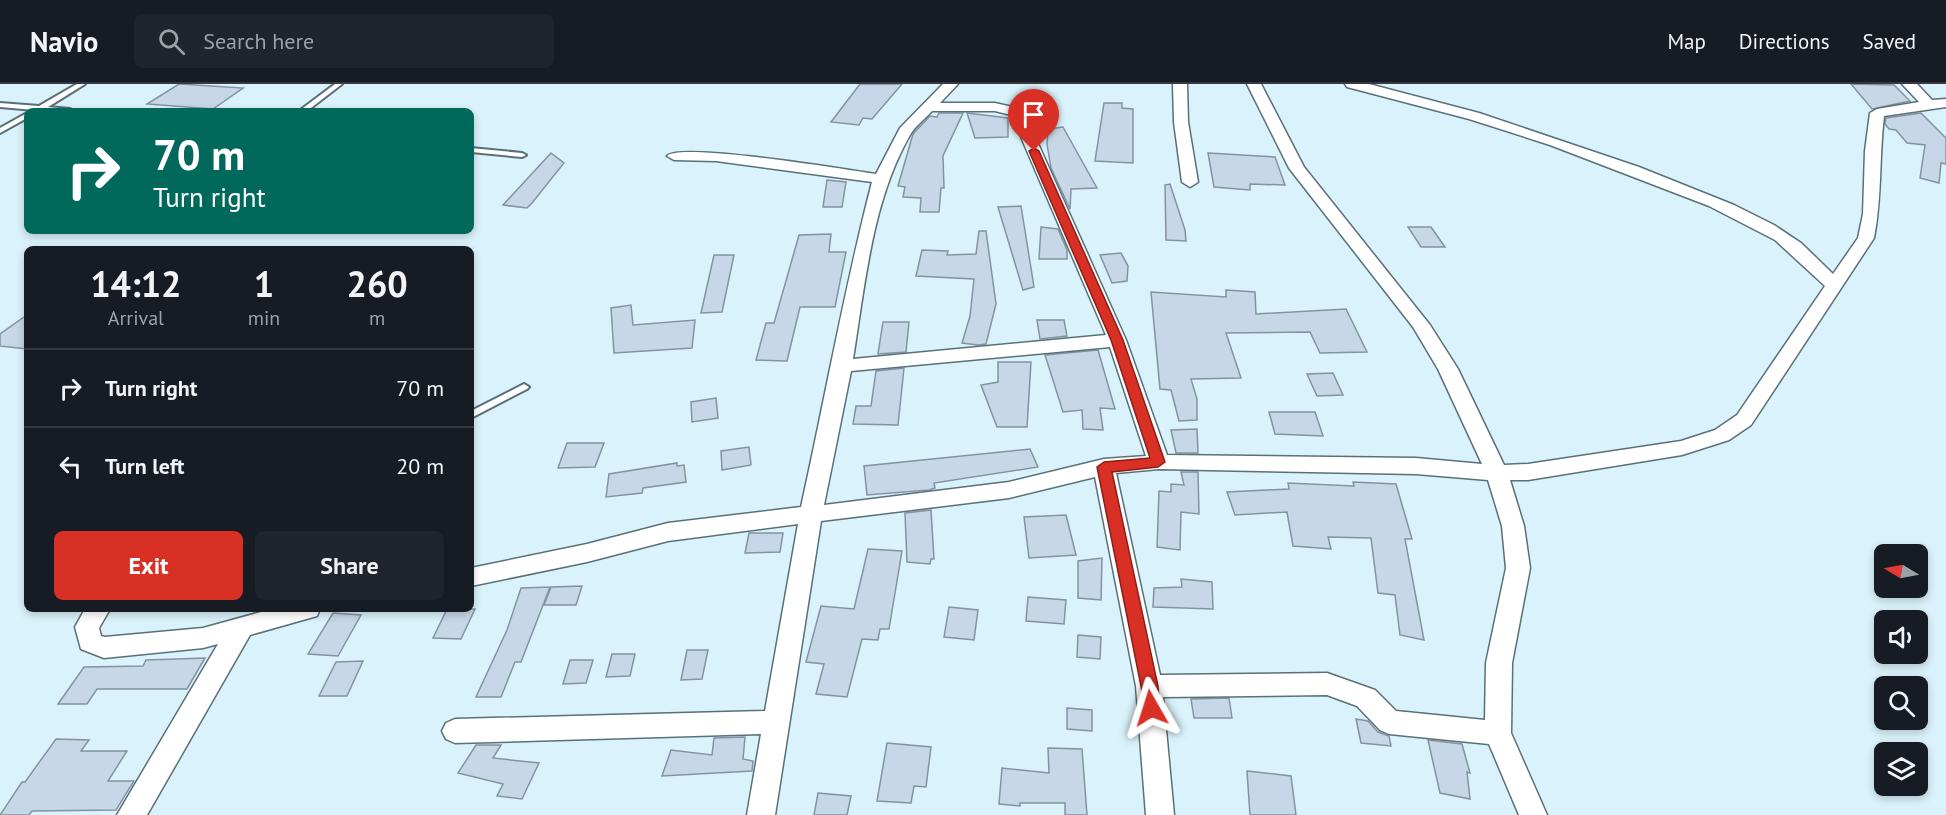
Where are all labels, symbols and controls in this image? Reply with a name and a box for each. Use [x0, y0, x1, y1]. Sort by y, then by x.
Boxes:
search box [134, 14, 554, 68]
text: Navio [30, 23, 98, 60]
icon: search [155, 25, 188, 58]
text: Search here [203, 27, 314, 55]
text: Map [1667, 28, 1706, 55]
text: Directions [1739, 28, 1830, 55]
text: Saved [1863, 28, 1916, 55]
pin [1008, 89, 1059, 151]
icon: arrive [1017, 98, 1050, 131]
text: 70 m [153, 127, 245, 182]
icon: right [54, 132, 132, 210]
text: Turn right [153, 180, 266, 214]
text: 14:12 [90, 260, 182, 307]
text: 1 [254, 260, 274, 307]
text: 260 [347, 260, 408, 307]
text: Arrival [108, 305, 164, 331]
text: min [248, 305, 280, 331]
text: m [369, 305, 385, 331]
icon: right [54, 372, 87, 405]
text: Turn right [105, 374, 197, 402]
text: 70 m [396, 374, 444, 402]
icon: left [54, 450, 87, 483]
text: Turn left [105, 452, 185, 480]
text: 20 m [396, 452, 444, 480]
button: Exit [54, 531, 243, 600]
button: Share [255, 531, 444, 600]
north arrow [1874, 544, 1928, 598]
map controls [1874, 544, 1928, 796]
button: sound [1874, 610, 1928, 664]
position arrow [1119, 676, 1183, 740]
button: search [1874, 676, 1928, 730]
button: layers [1874, 742, 1928, 796]

